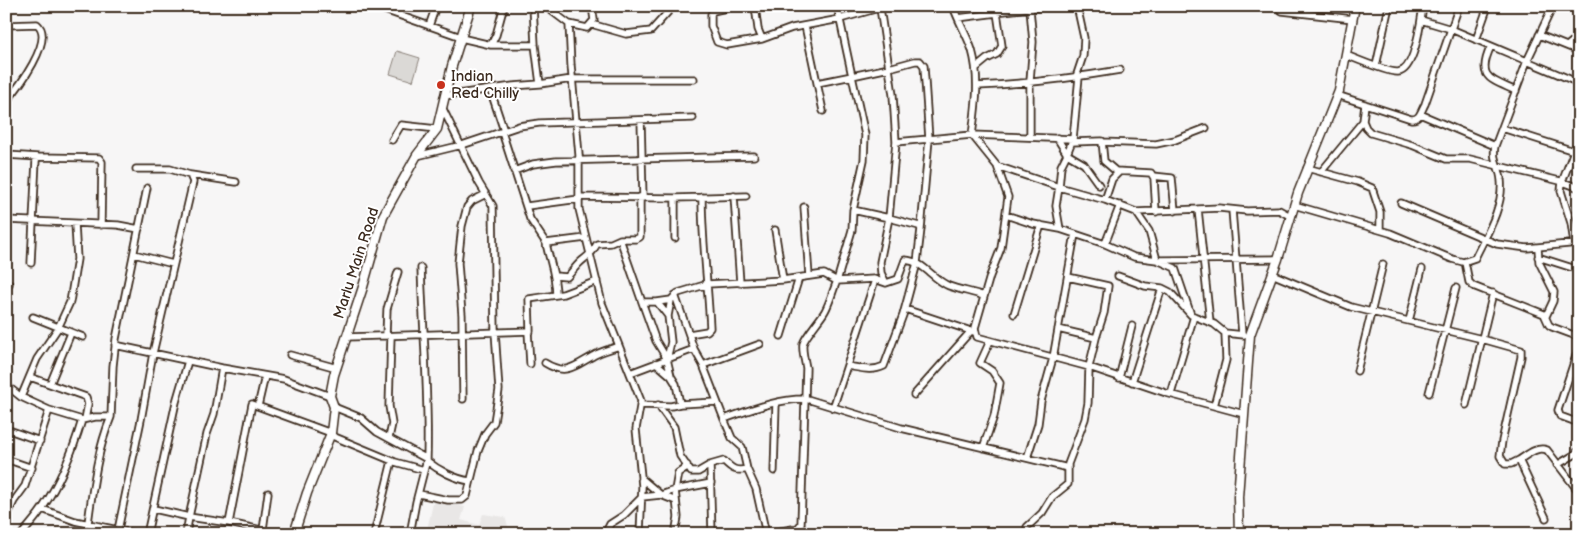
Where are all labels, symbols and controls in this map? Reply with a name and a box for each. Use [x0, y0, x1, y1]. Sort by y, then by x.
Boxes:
place label: Indian Red Chilly [451, 67, 519, 103]
marker: Indian Red Chilly [435, 79, 447, 91]
street label: Marlu Main Road [329, 205, 383, 321]

